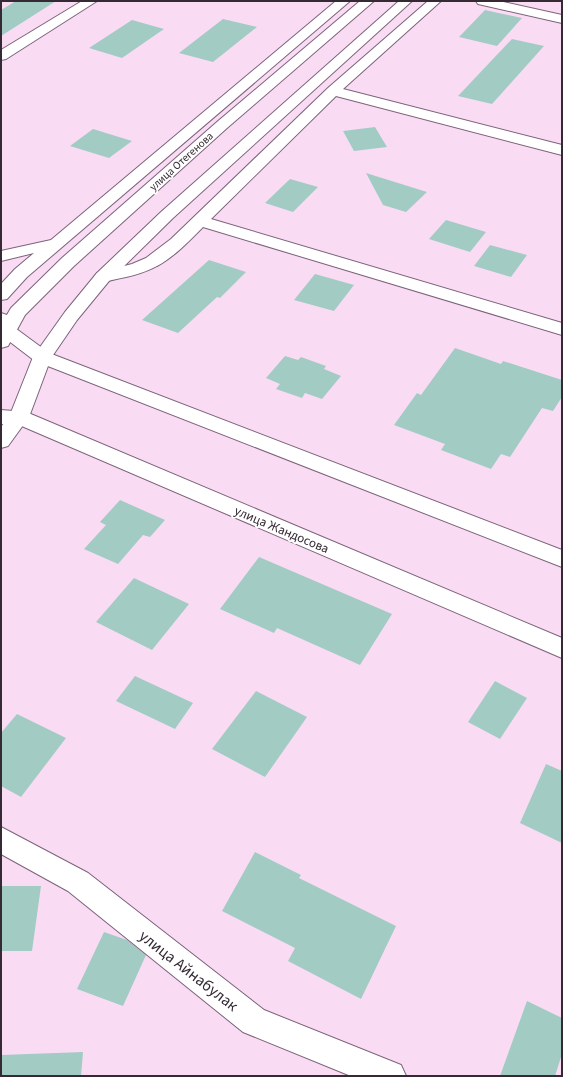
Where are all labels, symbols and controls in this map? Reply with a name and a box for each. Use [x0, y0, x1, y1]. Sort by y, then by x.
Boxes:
street label: улица Отегенова [146, 129, 217, 194]
street label: улица Жандосова [232, 502, 332, 558]
street label: улица Айнабулак [134, 925, 243, 1017]

